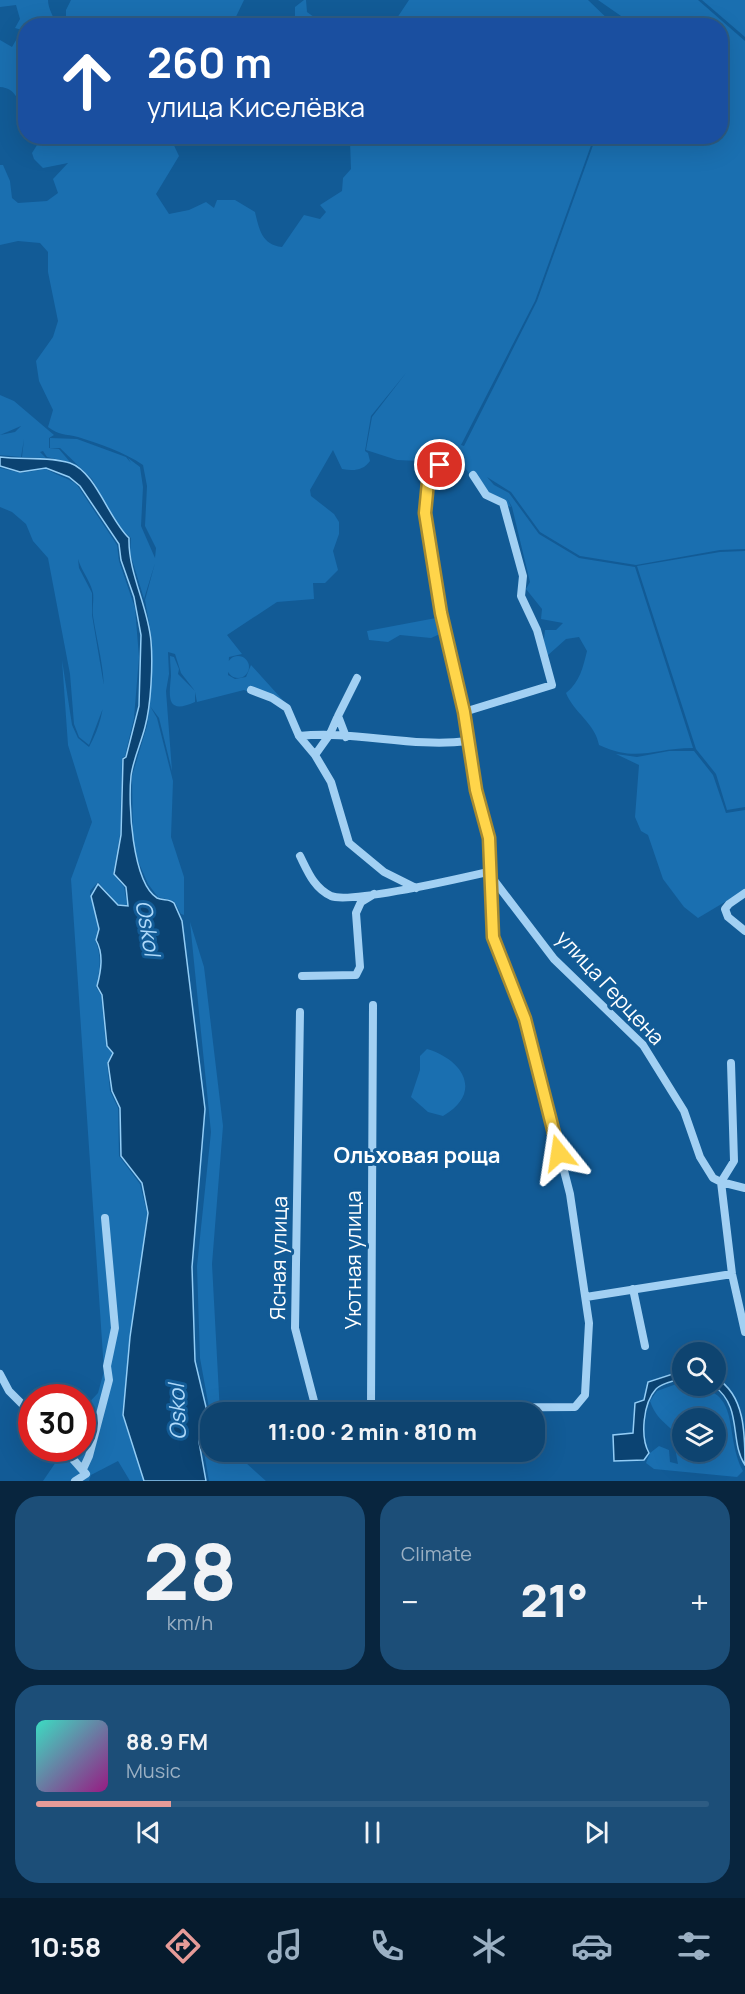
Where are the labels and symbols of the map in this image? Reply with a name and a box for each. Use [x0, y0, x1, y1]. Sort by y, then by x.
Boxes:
pin [414, 439, 465, 490]
water label: Oskol [128, 898, 168, 961]
street label: улица Герцена [550, 924, 671, 1051]
position arrow [527, 1121, 591, 1185]
district label: Ольховая роща [334, 1140, 500, 1170]
street label: Уютная улица [339, 1191, 367, 1329]
street label: Ясная улица [263, 1196, 293, 1320]
water label: Oskol [161, 1380, 193, 1441]
speed limit sign: 30 [18, 1384, 96, 1462]

